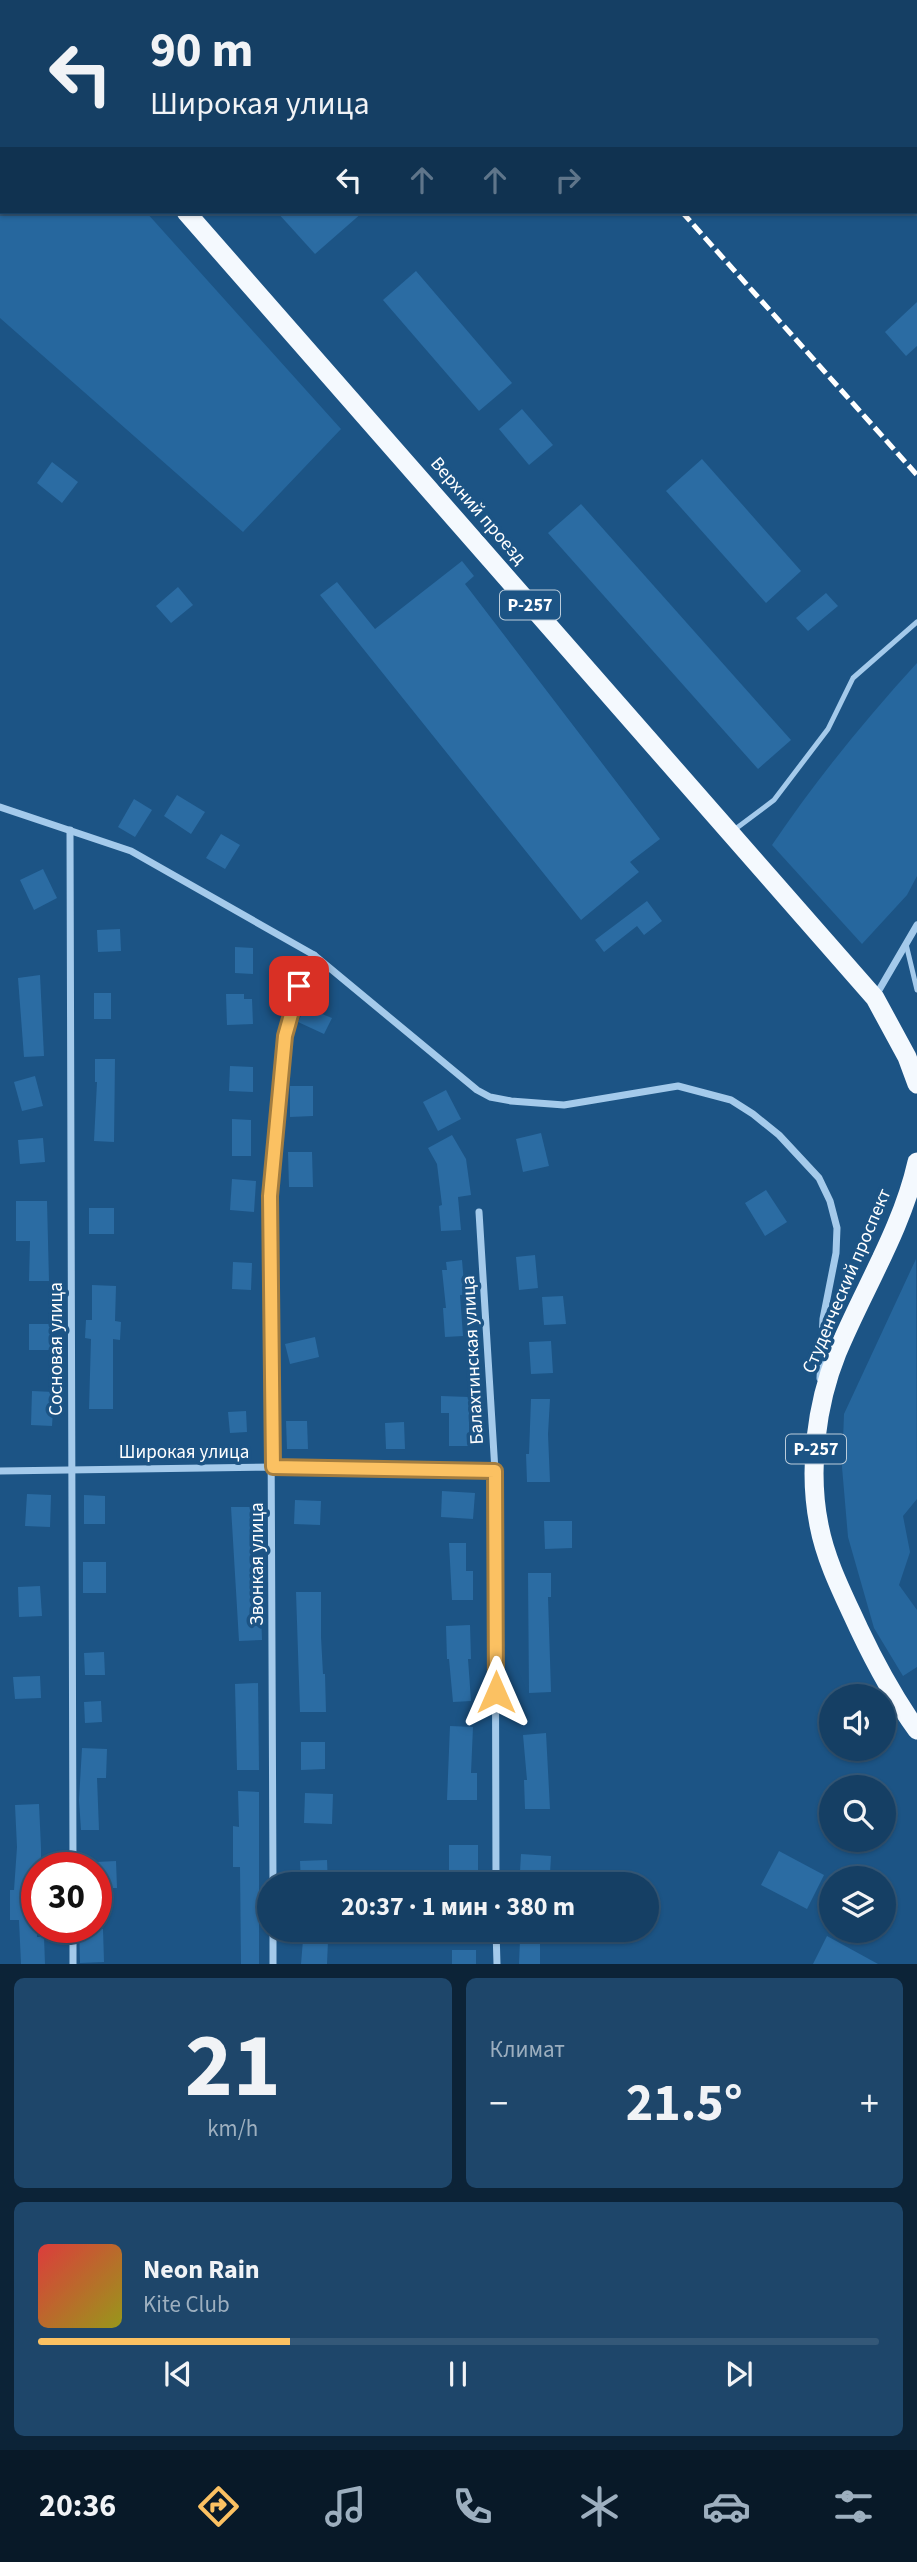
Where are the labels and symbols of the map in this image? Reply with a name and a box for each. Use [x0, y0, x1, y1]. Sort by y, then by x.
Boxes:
street label: Верхний проезд [424, 451, 532, 571]
road number: Р-257 [500, 590, 560, 620]
pin [269, 956, 329, 1016]
street label: Студенческий проспект [796, 1184, 898, 1378]
street label: Балахтинская улица [455, 1275, 491, 1445]
street label: Сосновая улица [43, 1282, 70, 1416]
road number: Р-257 [786, 1434, 846, 1464]
street label: Широкая улица [119, 1439, 249, 1466]
street label: Звонкая улица [244, 1502, 271, 1626]
position arrow [459, 1655, 533, 1729]
speed limit sign: 30 [21, 1852, 112, 1943]

